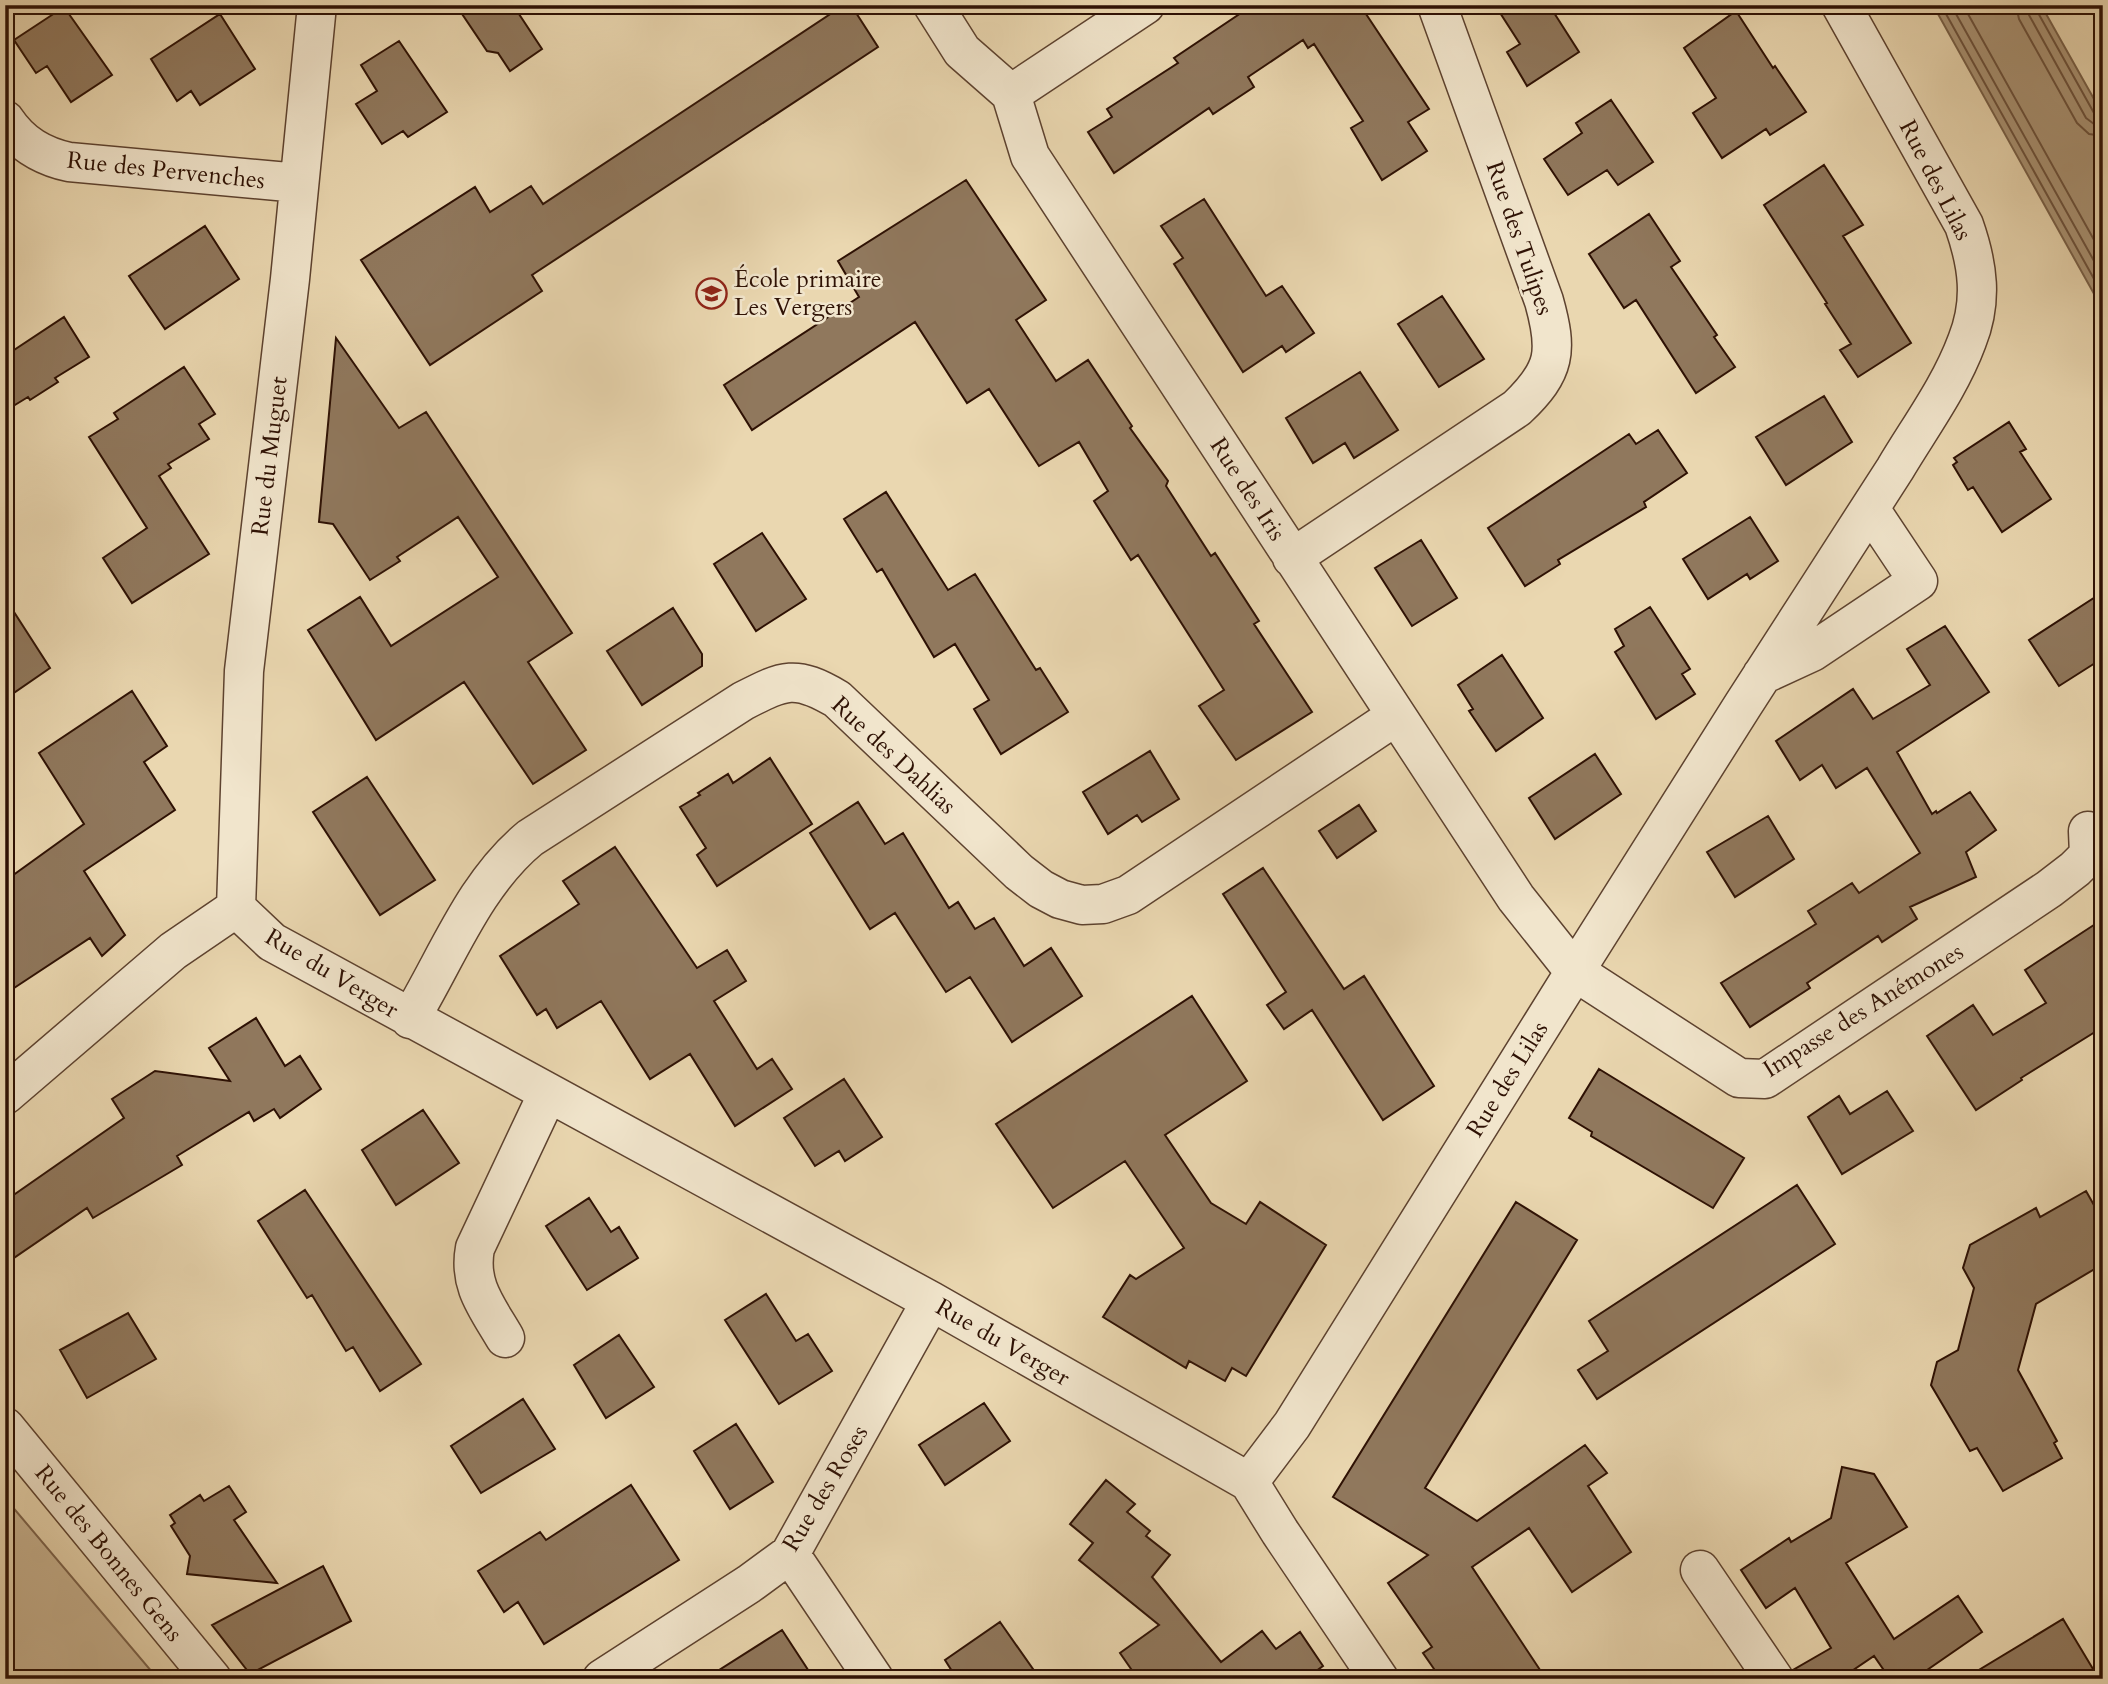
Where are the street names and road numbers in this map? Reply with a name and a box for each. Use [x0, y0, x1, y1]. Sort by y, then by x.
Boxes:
street label: Rue des Lilas [1891, 114, 1980, 246]
street label: Rue des Pervenches [65, 144, 267, 197]
street label: Rue des Tulipes [1478, 157, 1561, 319]
street label: Rue du Muguet [243, 374, 296, 538]
street label: Rue des Iris [1202, 431, 1293, 547]
street label: Rue des Dahlias [824, 689, 963, 822]
street label: Rue du Verger [259, 921, 405, 1026]
street label: Impasse des Anémones [1757, 935, 1970, 1086]
street label: Rue des Lilas [1459, 1015, 1556, 1144]
street label: Rue du Verger [930, 1291, 1076, 1394]
street label: Rue des Roses [775, 1419, 876, 1558]
street label: Rue des Bonnes Gens [27, 1458, 190, 1649]

